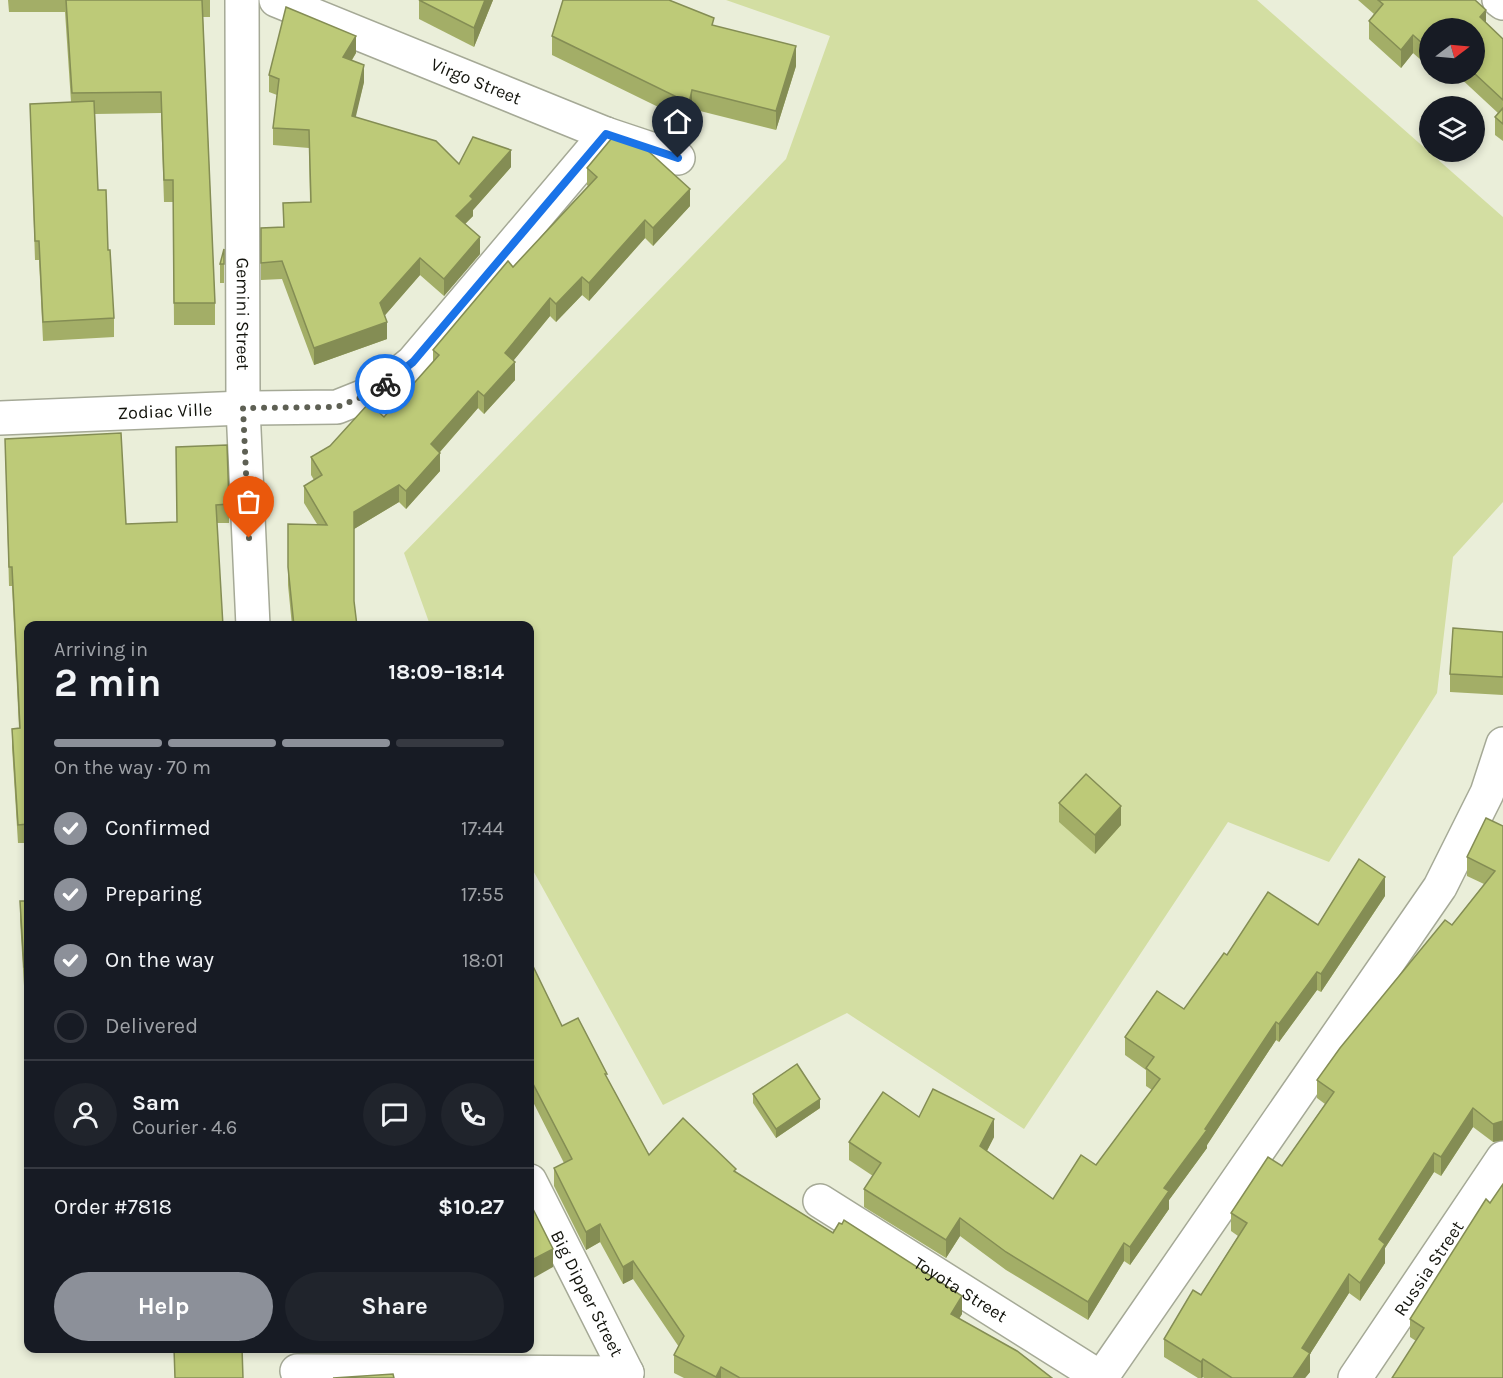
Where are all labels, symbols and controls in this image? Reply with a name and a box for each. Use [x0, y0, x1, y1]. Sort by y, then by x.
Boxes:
north arrow [1419, 18, 1485, 84]
map controls [1419, 18, 1485, 162]
street label: Virgo Street [428, 53, 525, 110]
pin [652, 96, 703, 158]
button: layers [1419, 96, 1485, 162]
icon: home [661, 105, 694, 138]
street label: Gemini Street [232, 257, 254, 371]
courier [355, 354, 415, 414]
icon: bike [369, 368, 402, 401]
street label: Zodiac Ville [117, 398, 213, 424]
pin [223, 476, 274, 538]
icon: bag [232, 485, 265, 518]
text: Arriving in [54, 638, 148, 661]
text: 18:09–18:14 [388, 659, 504, 685]
text: 2 min [54, 660, 162, 706]
text: On the way · 70 m [54, 756, 211, 779]
icon: check [54, 812, 87, 845]
text: Confirmed [105, 815, 211, 841]
text: 17:44 [461, 817, 504, 840]
icon: check [54, 878, 87, 911]
text: Preparing [105, 881, 202, 907]
text: 17:55 [461, 883, 504, 906]
icon: check [54, 944, 87, 977]
text: On the way [105, 947, 214, 973]
text: 18:01 [462, 949, 504, 972]
text: Delivered [105, 1013, 198, 1039]
button: person [54, 1083, 117, 1146]
button: chat [363, 1083, 426, 1146]
button: phone [441, 1083, 504, 1146]
text: Sam [132, 1090, 180, 1116]
text: Courier · 4.6 [132, 1116, 237, 1139]
text: Order #7818 [54, 1194, 172, 1220]
text: $10.27 [438, 1194, 504, 1220]
street label: Russia Street [1389, 1217, 1469, 1320]
street label: Big Dipper Street [546, 1227, 628, 1361]
street label: Toyota Street [910, 1252, 1011, 1327]
button: Help [54, 1272, 273, 1341]
button: Share [285, 1272, 504, 1341]

